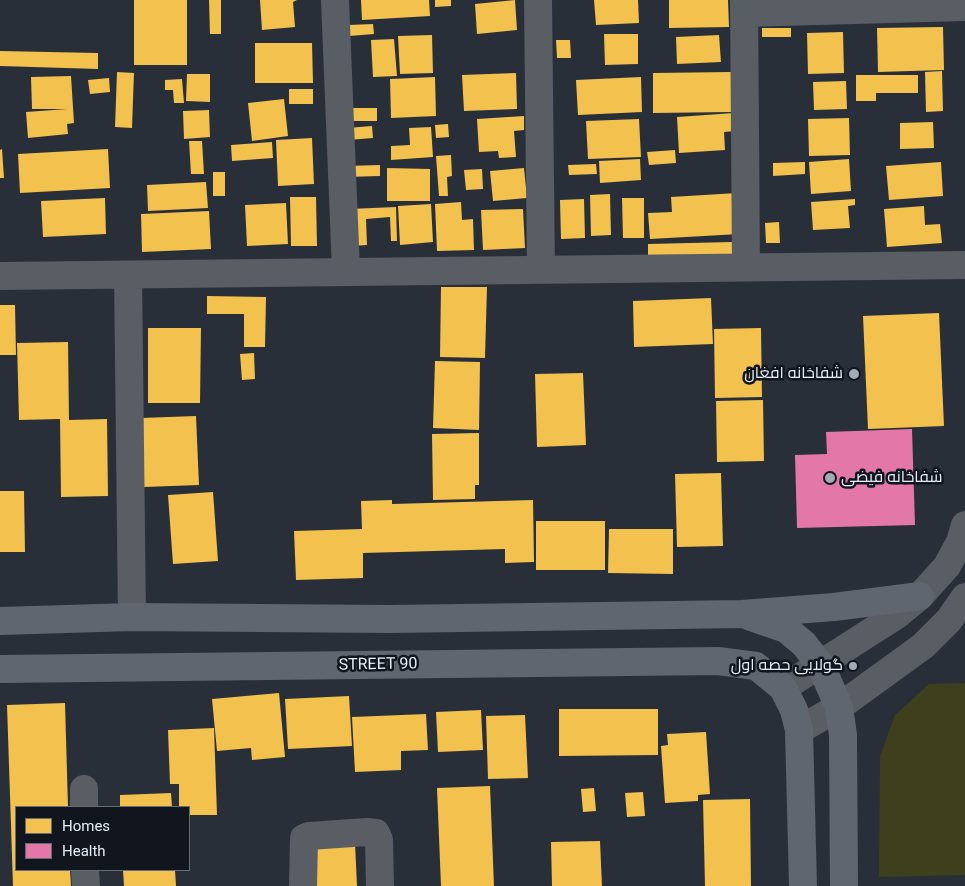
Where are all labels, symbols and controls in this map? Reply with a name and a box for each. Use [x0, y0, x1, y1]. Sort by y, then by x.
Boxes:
place label: شفاخانه افغان [744, 364, 843, 384]
marker: شفاخانه افغان [847, 367, 861, 381]
place label: شفاخانه فیضی [841, 468, 942, 488]
marker: شفاخانه فیضی [823, 471, 837, 485]
street label: STREET 90 [338, 655, 418, 675]
place label: گولایی حصه اول [731, 656, 843, 676]
marker: گولایی حصه اول [847, 660, 859, 672]
legend [15, 806, 190, 871]
text: Homes [62, 817, 110, 835]
text: Health [62, 842, 106, 860]

